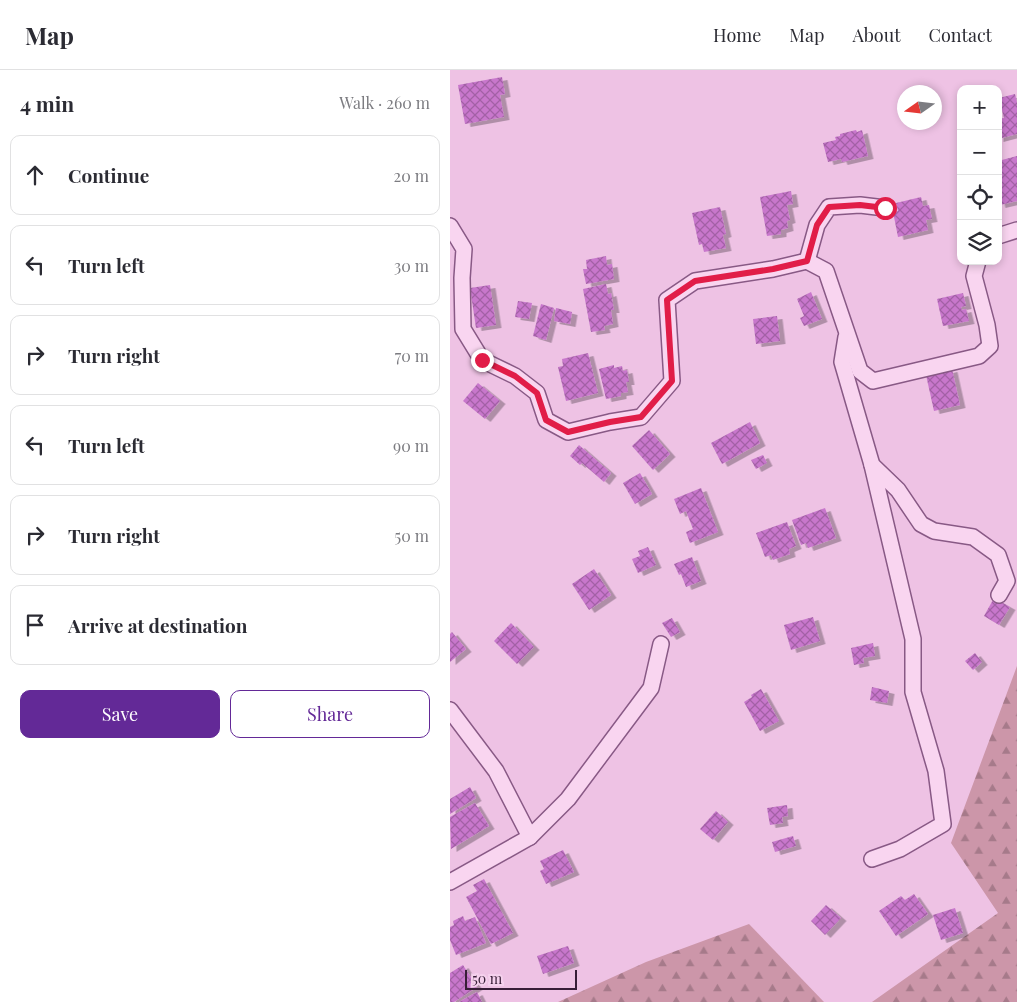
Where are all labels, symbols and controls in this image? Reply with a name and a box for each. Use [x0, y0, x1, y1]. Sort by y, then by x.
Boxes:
text: Map [25, 19, 74, 51]
text: Home [713, 23, 761, 47]
text: Map [789, 23, 824, 47]
text: About [852, 23, 901, 47]
text: Contact [929, 23, 992, 47]
north arrow [897, 85, 942, 130]
map controls [957, 85, 1002, 265]
button: + [957, 85, 1002, 130]
text: 4 min [20, 89, 74, 117]
text: Walk · 260 m [339, 92, 430, 113]
button: − [957, 130, 1002, 175]
icon: ahead [21, 161, 49, 189]
text: Continue [68, 162, 149, 188]
text: 20 m [394, 165, 429, 186]
button: locate [957, 175, 1002, 220]
route start [874, 197, 897, 220]
button: layers [957, 220, 1002, 265]
icon: left [21, 251, 49, 279]
text: Turn left [68, 252, 145, 278]
text: 30 m [394, 255, 429, 276]
icon: right [21, 341, 49, 369]
text: Turn right [68, 342, 160, 368]
text: 70 m [395, 345, 429, 366]
route end [471, 349, 494, 372]
icon: left [21, 431, 49, 459]
text: Turn left [68, 432, 145, 458]
text: 90 m [393, 435, 429, 456]
icon: right [21, 521, 49, 549]
text: Turn right [68, 522, 160, 548]
text: 50 m [395, 525, 429, 546]
icon: arrive [21, 611, 49, 639]
text: Arrive at destination [68, 612, 248, 638]
button: Save [20, 690, 220, 738]
button: Share [230, 690, 430, 738]
scale bar [465, 967, 578, 990]
text: 50 m [472, 969, 502, 988]

